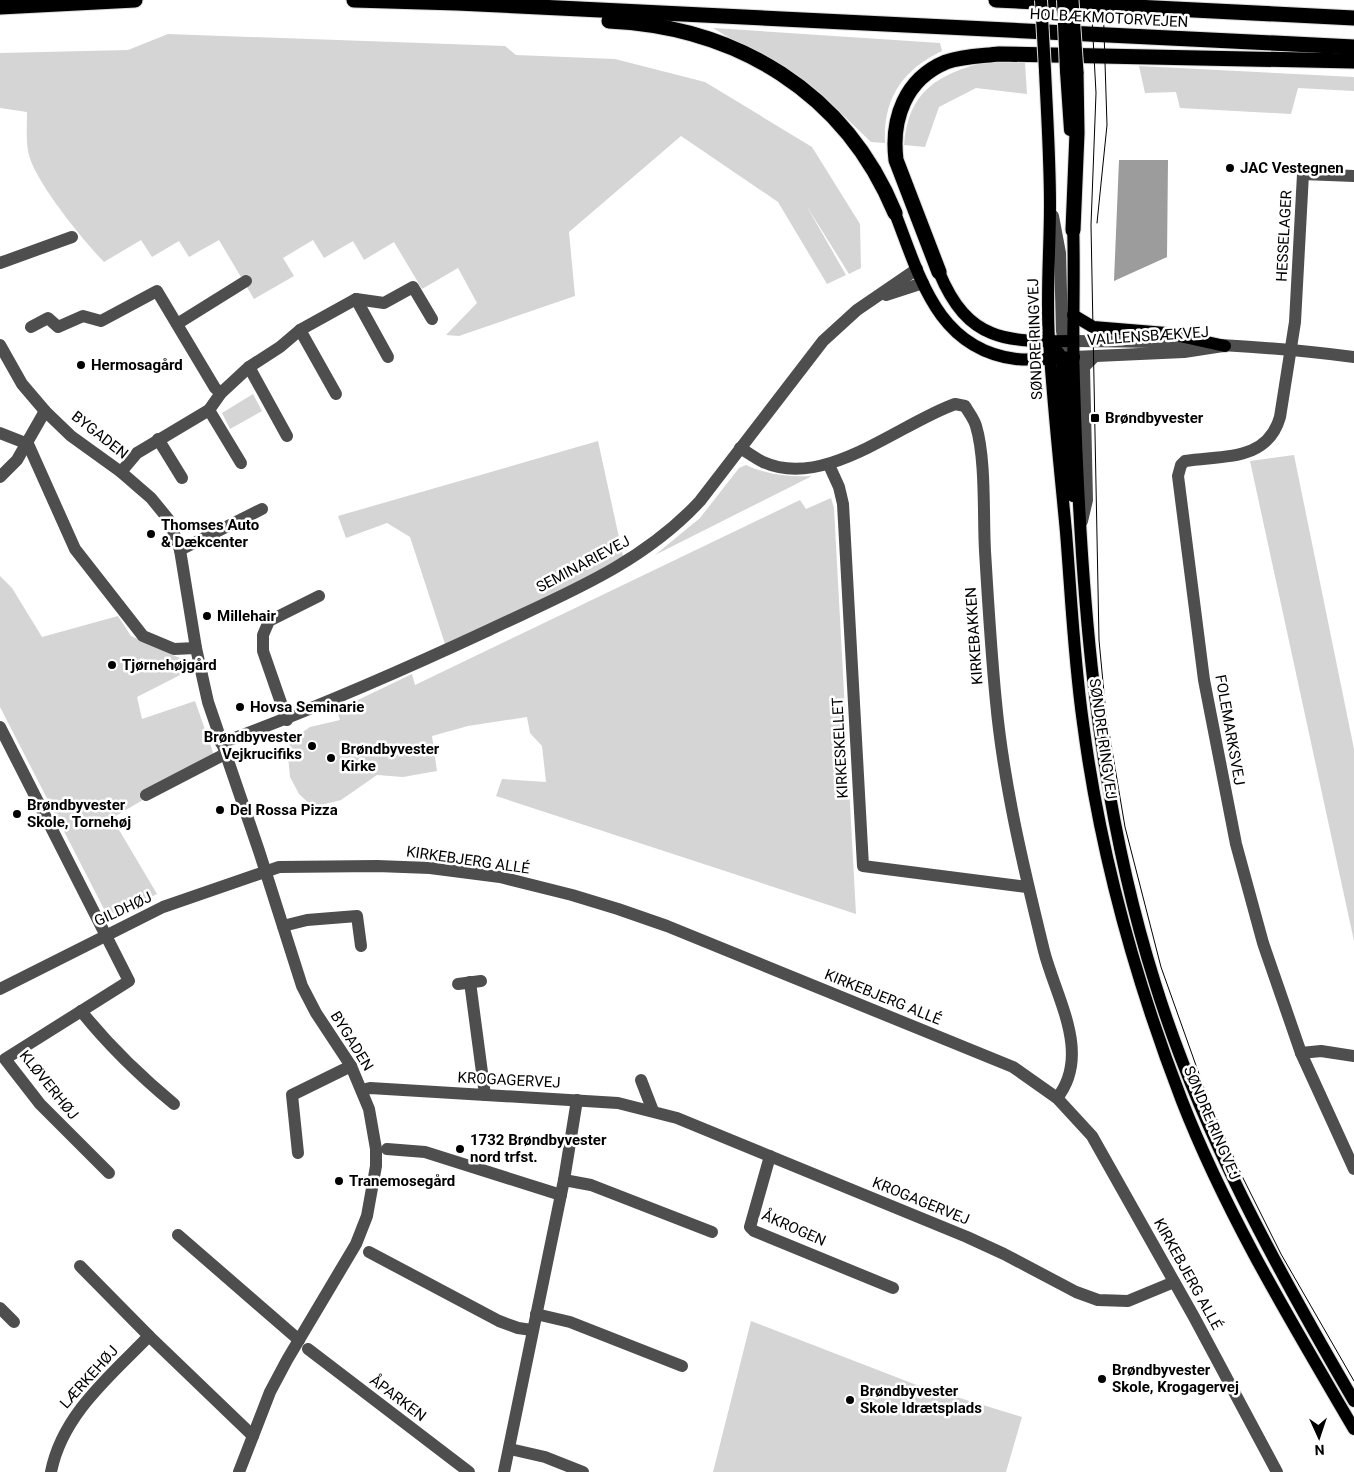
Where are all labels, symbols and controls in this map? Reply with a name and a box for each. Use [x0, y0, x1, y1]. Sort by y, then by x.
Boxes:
street label: HOLBÆKMOTORVEJEN [1029, 5, 1189, 31]
place label: JAC Vestegnen [1240, 159, 1344, 177]
marker: JAC Vestegnen [1224, 162, 1236, 174]
street label: HESSELAGER [1273, 190, 1295, 282]
street label: SØNDRE RINGVEJ [1024, 278, 1046, 400]
street label: VALLENSBÆKVEJ [1086, 323, 1210, 349]
place label: Hermosagård [91, 356, 183, 374]
marker: Hermosagård [75, 359, 87, 371]
street label: BYGADEN [68, 407, 132, 463]
place label: Brøndbyvester [1105, 409, 1204, 427]
marker: Brøndbyvester [1089, 412, 1101, 424]
place label: Thomses Auto & Dækcenter [161, 516, 259, 551]
marker: Thomses Auto & Dækcenter [145, 528, 157, 540]
street label: SEMINARIEVEJ [533, 532, 633, 596]
street label: KIRKEBAKKEN [962, 587, 986, 685]
place label: Millehair [217, 607, 277, 625]
marker: Millehair [201, 610, 213, 622]
place label: Tjørnehøjgård [122, 656, 217, 674]
marker: Tjørnehøjgård [106, 659, 118, 671]
street label: FOLEMARKSVEJ [1211, 673, 1249, 787]
street label: SØNDRE RINGVEJ [1086, 677, 1120, 801]
street label: KIRKESKELLET [828, 697, 852, 799]
place label: Hovsa Seminarie [250, 698, 364, 716]
marker: Hovsa Seminarie [234, 701, 246, 713]
place label: Brøndbyvester Vejkrucifiks [204, 728, 303, 763]
marker: Brøndbyvester Vejkrucifiks [306, 740, 318, 752]
place label: Brøndbyvester Kirke [341, 740, 440, 775]
marker: Brøndbyvester Kirke [325, 752, 337, 764]
place label: Brøndbyvester Skole, Tornehøj [27, 796, 131, 831]
place label: Del Rossa Pizza [230, 801, 338, 819]
marker: Del Rossa Pizza [214, 804, 226, 816]
marker: Brøndbyvester Skole, Tornehøj [11, 808, 23, 820]
street label: KIRKEBJERG ALLÉ [405, 842, 531, 878]
street label: GILDHØJ [91, 888, 155, 930]
street label: KIRKEBJERG ALLÉ [822, 965, 945, 1029]
street label: BYGADEN [327, 1008, 377, 1074]
street label: KLØVERHØJ [16, 1047, 82, 1123]
street label: SØNDRE RINGVEJ [1180, 1063, 1244, 1183]
street label: KROGAGERVEJ [457, 1068, 561, 1092]
place label: 1732 Brøndbyvester nord trfst. [470, 1131, 607, 1166]
marker: 1732 Brøndbyvester nord trfst. [454, 1143, 466, 1155]
place label: Tranemosegård [349, 1172, 455, 1190]
street label: KROGAGERVEJ [870, 1173, 972, 1229]
marker: Tranemosegård [333, 1175, 345, 1187]
street label: ÅKROGEN [759, 1206, 829, 1250]
street label: KIRKEBJERG ALLÉ [1150, 1215, 1226, 1333]
street label: LÆRKEHØJ [56, 1342, 122, 1412]
place label: Brøndbyvester Skole, Krogagervej [1112, 1361, 1239, 1396]
street label: ÅPARKEN [366, 1371, 430, 1425]
marker: Brøndbyvester Skole, Krogagervej [1096, 1373, 1108, 1385]
place label: Brøndbyvester Skole Idrætsplads [860, 1382, 982, 1417]
marker: Brøndbyvester Skole Idrætsplads [844, 1394, 856, 1406]
north arrow [1294, 1412, 1344, 1462]
text: N [1314, 1442, 1325, 1458]

